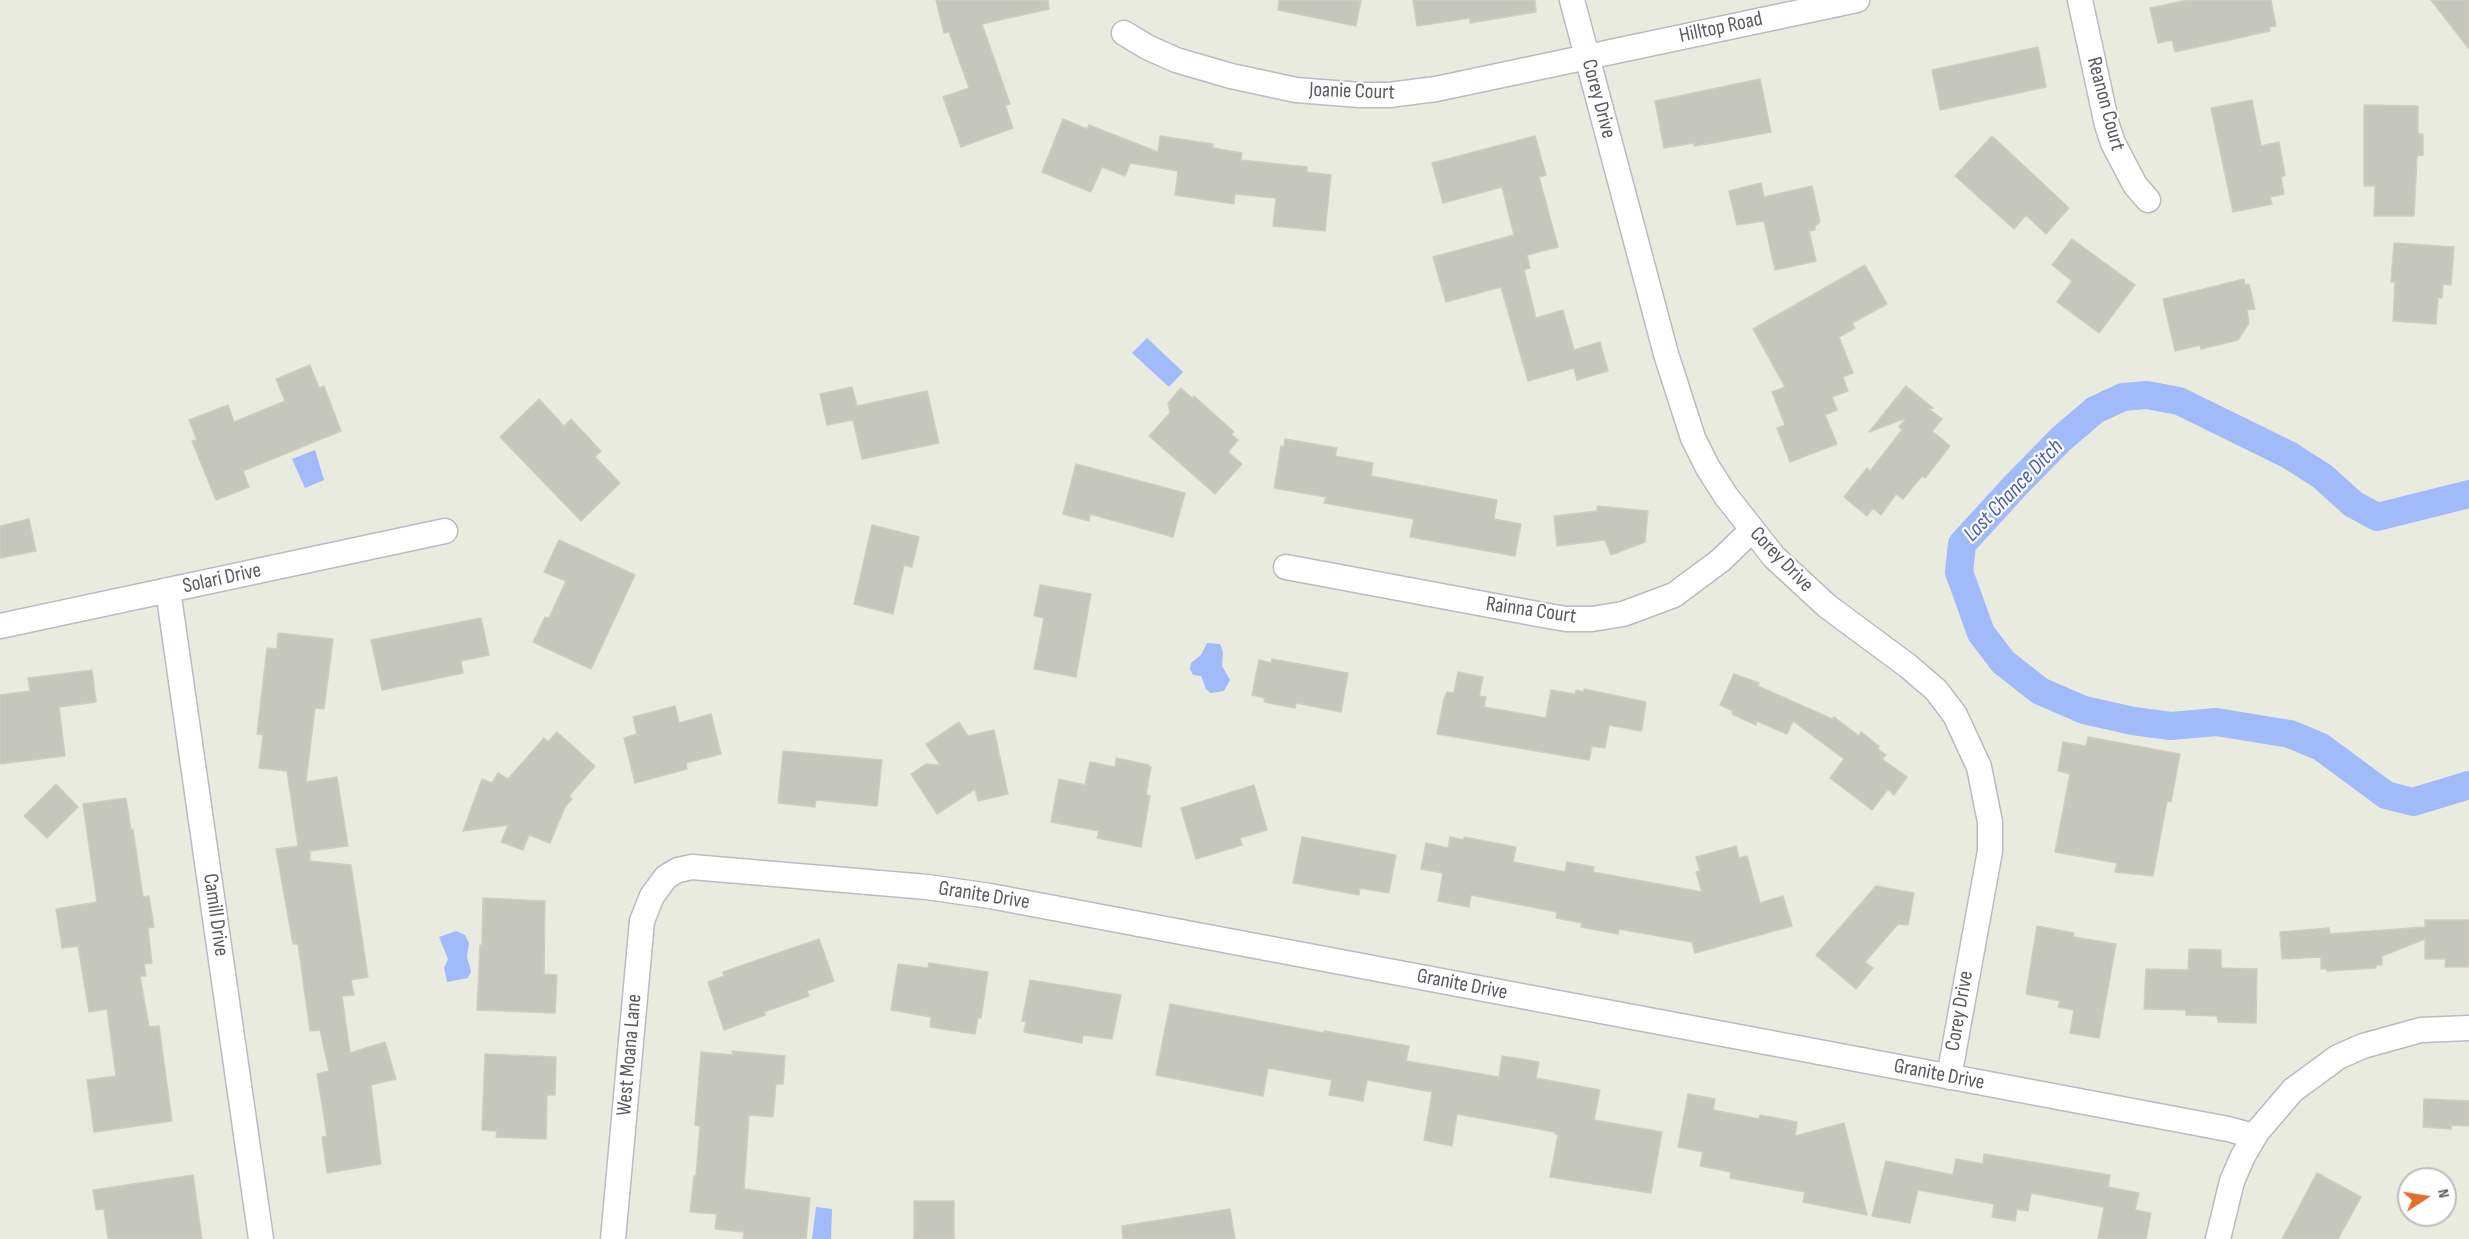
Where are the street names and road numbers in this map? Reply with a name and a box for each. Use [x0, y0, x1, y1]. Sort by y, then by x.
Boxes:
street label: Hilltop Road [1677, 7, 1765, 49]
street label: Reanon Court [2080, 54, 2130, 154]
street label: Corey Drive [1575, 57, 1621, 141]
street label: Joanie Court [1309, 78, 1395, 106]
street label: Corey Drive [1744, 522, 1818, 598]
street label: Solari Drive [180, 558, 264, 600]
street label: Rainna Court [1484, 592, 1578, 630]
street label: Camill Drive [197, 872, 233, 958]
street label: Granite Drive [937, 876, 1031, 916]
street label: Granite Drive [1415, 964, 1509, 1006]
street label: Corey Drive [1941, 969, 1979, 1053]
street label: West Moana Lane [612, 993, 648, 1117]
street label: Granite Drive [1892, 1054, 1986, 1096]

